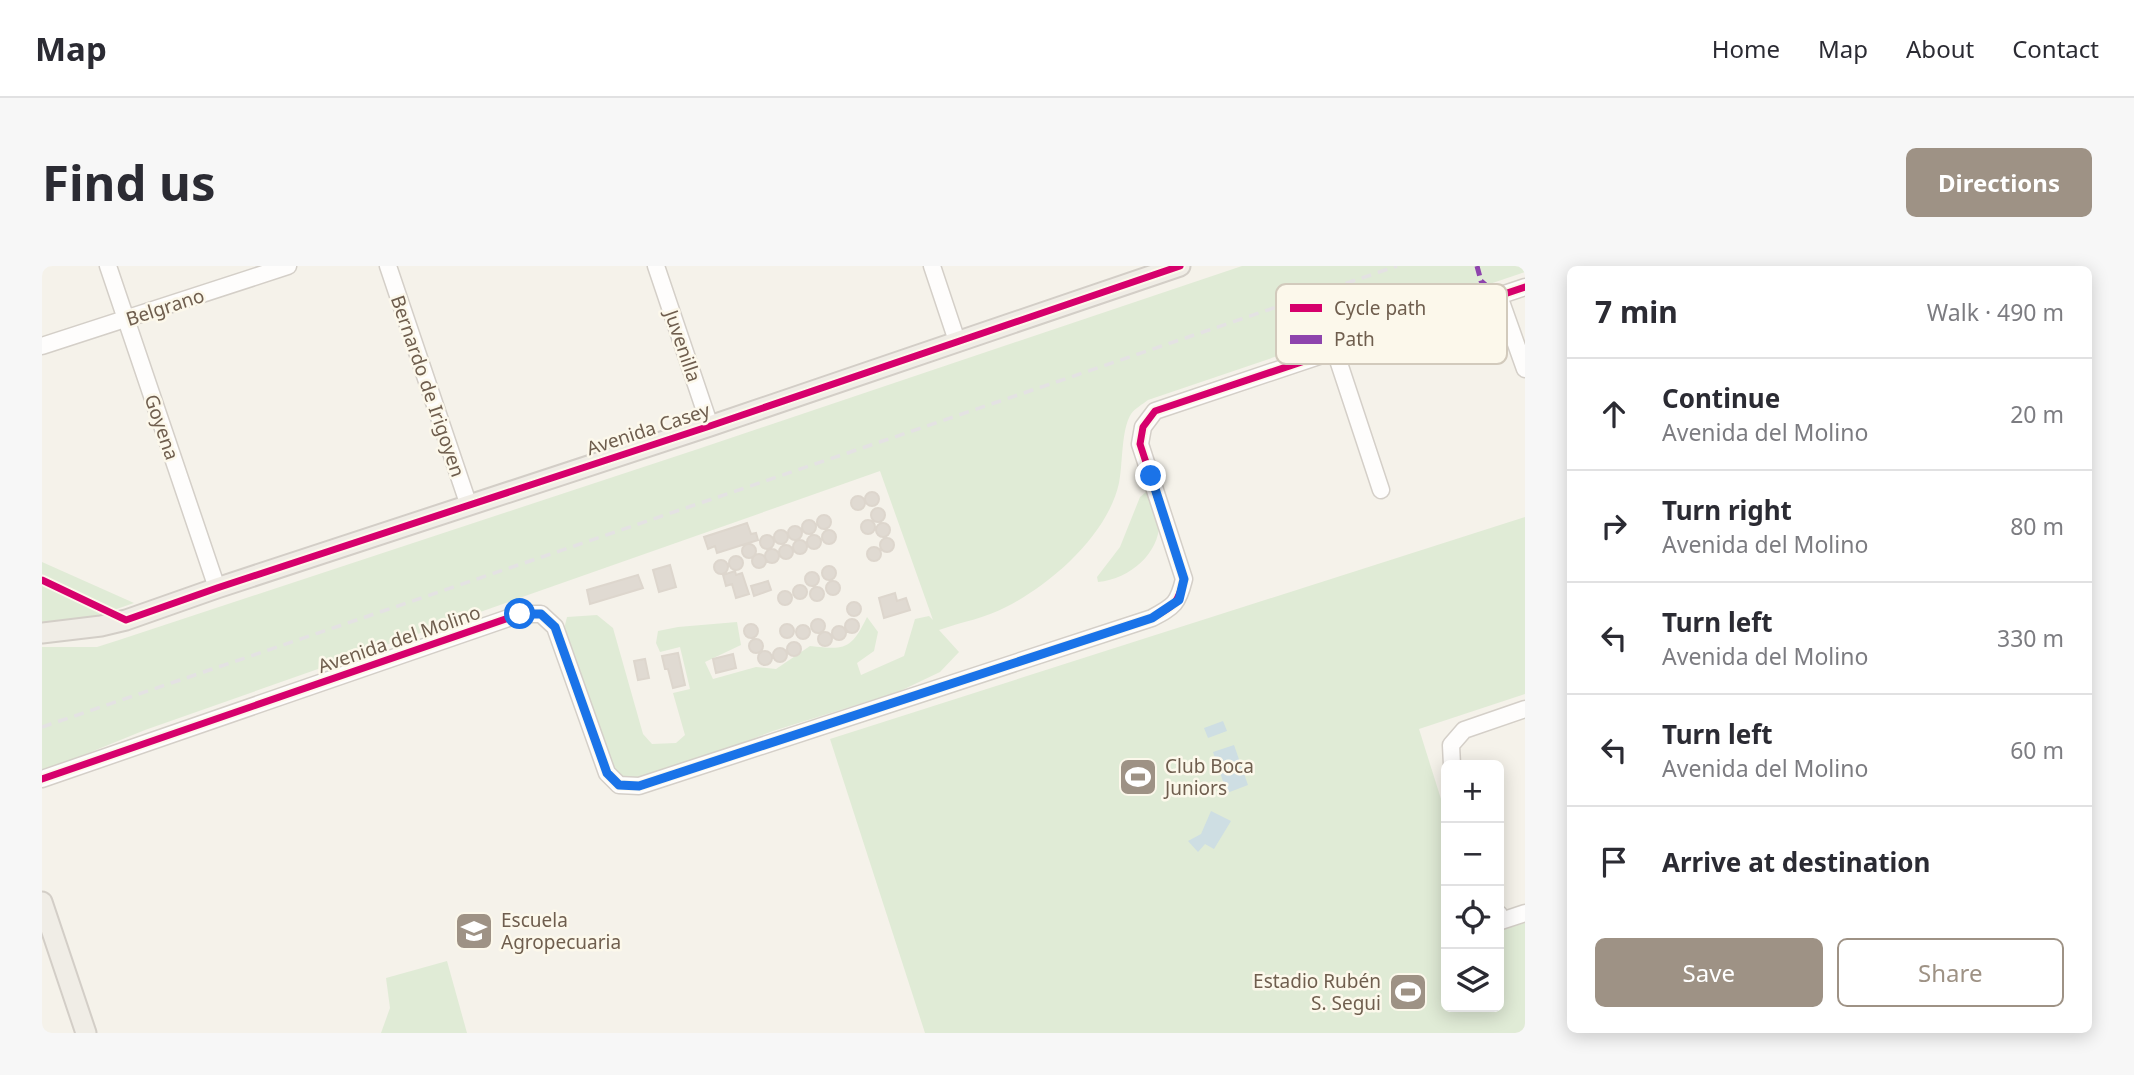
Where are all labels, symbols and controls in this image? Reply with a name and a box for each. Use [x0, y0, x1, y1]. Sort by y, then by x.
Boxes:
text: Map [35, 26, 107, 71]
text: Home [1712, 32, 1780, 65]
text: Map [1818, 32, 1868, 65]
text: About [1906, 32, 1974, 65]
text: Contact [2012, 32, 2099, 65]
button: Directions [1906, 148, 2092, 217]
text: Find us [42, 149, 216, 215]
street label: Belgrano [122, 282, 208, 332]
legend [1276, 284, 1507, 364]
text: 7 min [1595, 291, 1678, 332]
street label: Bernardo de Irigoyen [385, 292, 471, 480]
text: Cycle path [1334, 295, 1426, 321]
text: Walk · 490 m [1927, 296, 2064, 328]
street label: Juvenilla [658, 305, 707, 385]
text: Path [1334, 326, 1375, 352]
text: Continue [1662, 380, 1780, 416]
street label: Goyena [139, 391, 185, 463]
icon: ahead [1595, 395, 1633, 433]
street label: Avenida Casey [583, 397, 713, 461]
text: 20 m [2010, 398, 2064, 430]
text: Avenida del Molino [1662, 416, 1868, 448]
route end [1135, 460, 1166, 491]
text: Turn right [1662, 492, 1792, 528]
icon: right [1595, 507, 1633, 545]
text: 80 m [2010, 510, 2064, 542]
text: Avenida del Molino [1662, 528, 1868, 560]
route start [504, 598, 535, 629]
street label: Avenida del Molino [314, 599, 484, 679]
text: Turn left [1662, 604, 1773, 640]
icon: left [1595, 619, 1633, 657]
text: 330 m [1997, 622, 2064, 654]
text: Avenida del Molino [1662, 640, 1868, 672]
text: Turn left [1662, 716, 1773, 752]
icon: left [1595, 731, 1633, 769]
text: 60 m [2010, 734, 2064, 766]
text: Avenida del Molino [1662, 752, 1868, 784]
place label: Club Boca Juniors [1163, 753, 1254, 801]
sports icon: Club Boca Juniors [1117, 756, 1159, 798]
map controls [1441, 760, 1504, 1012]
button: + [1441, 760, 1504, 823]
button: − [1441, 823, 1504, 886]
icon: arrive [1595, 843, 1633, 881]
text: Arrive at destination [1662, 844, 1931, 880]
button: locate [1441, 886, 1504, 949]
place label: Escuela Agropecuaria [501, 907, 621, 955]
school or university icon: Escuela Agropecuaria [453, 910, 495, 952]
button: Save [1595, 938, 1823, 1007]
button: Share [1837, 938, 2064, 1007]
button: layers [1441, 949, 1504, 1012]
place label: Estadio Rubén S. Segui [1253, 968, 1381, 1016]
sports icon: Estadio Rubén S. Segui [1387, 971, 1429, 1013]

